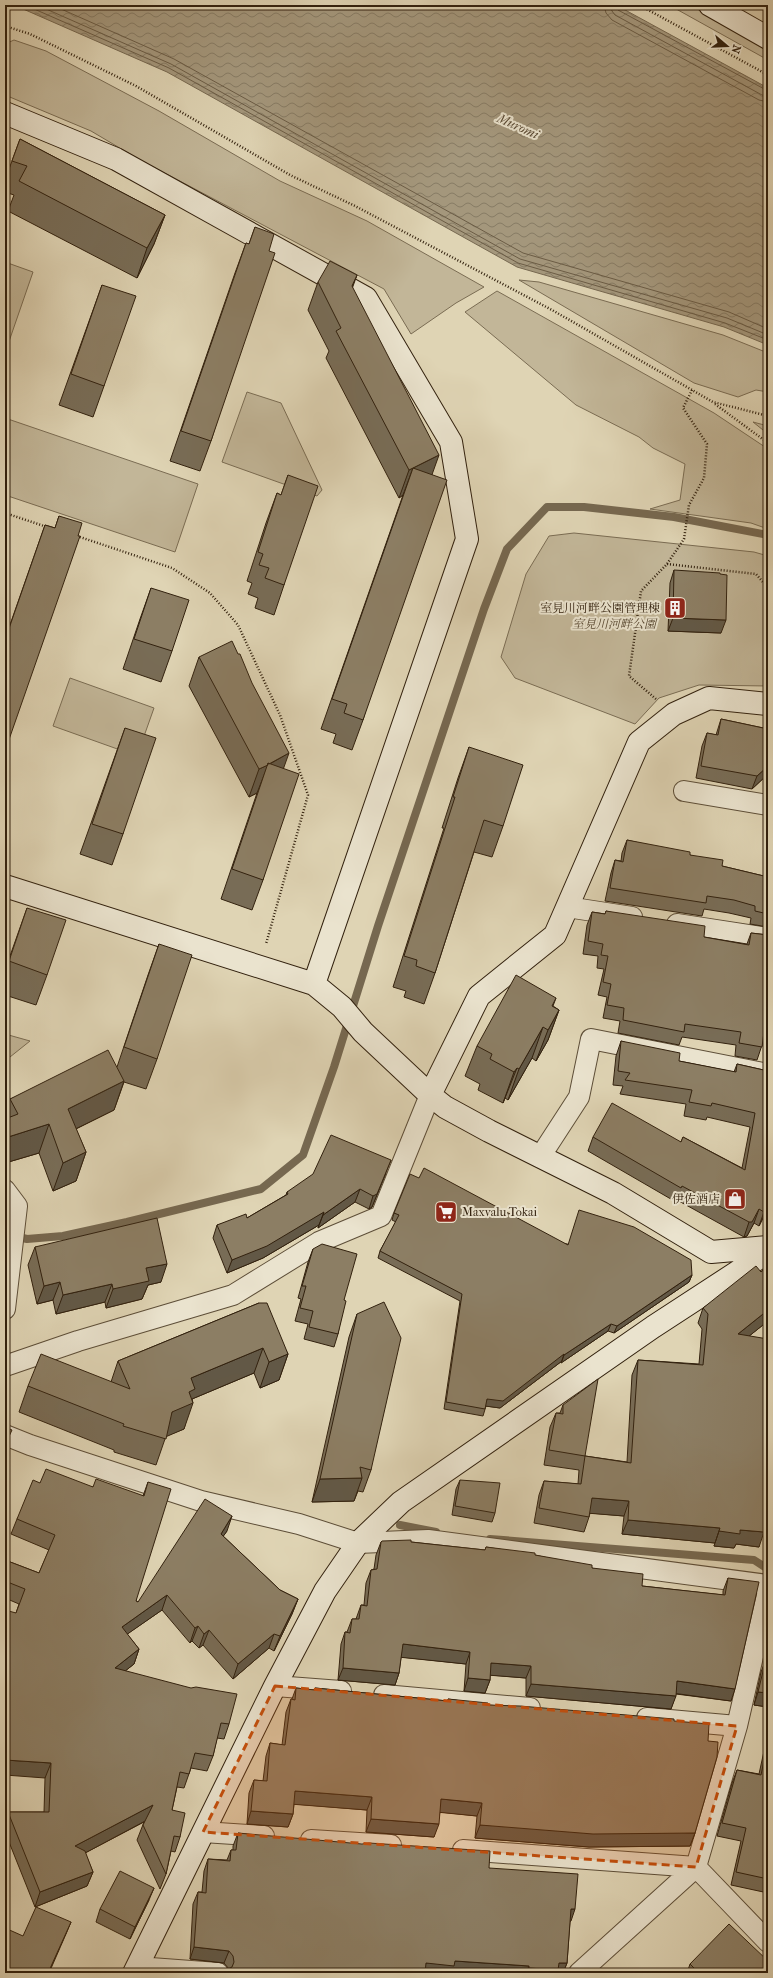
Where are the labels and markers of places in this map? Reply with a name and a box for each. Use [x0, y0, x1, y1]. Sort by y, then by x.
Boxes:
building icon: 室見川河畔公園管理棟 [662, 595, 688, 621]
place label: 室見川河畔公園管理棟 [540, 601, 660, 615]
shop icon: 伊佐酒店 [722, 1186, 748, 1212]
place label: 伊佐酒店 [672, 1192, 720, 1206]
supermarket icon: Maxvalu Tokai [433, 1199, 459, 1225]
place label: Maxvalu Tokai [462, 1205, 538, 1219]

